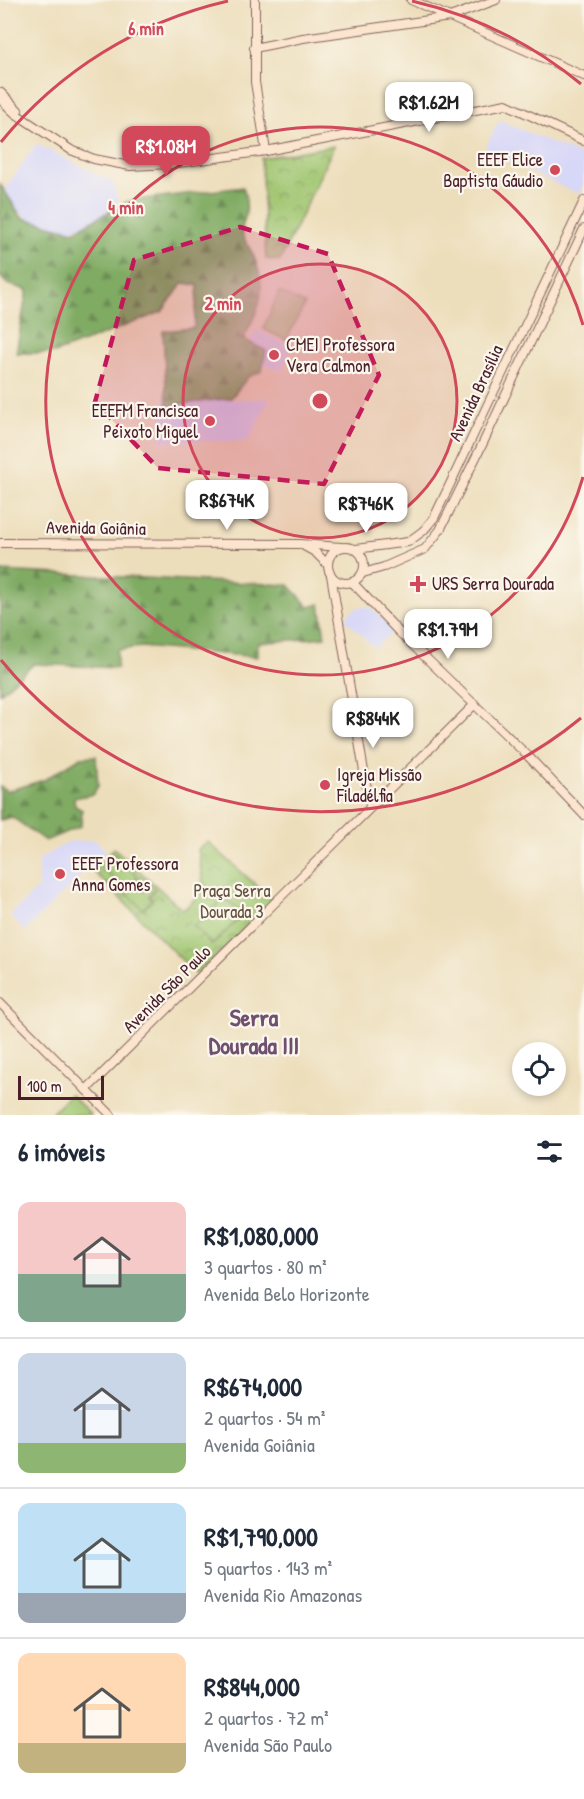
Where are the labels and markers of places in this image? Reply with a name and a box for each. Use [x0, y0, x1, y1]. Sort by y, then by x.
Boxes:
pin: R$1.62M [374, 82, 484, 133]
pin: R$1.08M [111, 126, 221, 177]
place label: EEEF Elice Baptista Gáudio [443, 147, 543, 193]
marker: EEEF Elice Baptista Gáudio [548, 163, 562, 177]
place label: CMEI Professora Vera Calmon [286, 332, 394, 378]
marker: CMEI Professora Vera Calmon [267, 348, 281, 362]
centre of rings [310, 391, 330, 411]
place label: EEEFM Francisca Peixoto Miguel [92, 398, 198, 444]
marker: EEEFM Francisca Peixoto Miguel [203, 414, 217, 428]
pin: R$674K [178, 480, 276, 531]
pin: R$746K [317, 483, 415, 534]
place label: URS Serra Dourada [432, 571, 554, 596]
marker: URS Serra Dourada [409, 575, 427, 593]
pin: R$1.79M [393, 609, 503, 660]
pin: R$844K [324, 698, 422, 749]
place label: Igreja Missão Filadélfia [336, 762, 422, 808]
marker: Igreja Missão Filadélfia [318, 778, 332, 792]
place label: EEEF Professora Anna Gomes [72, 851, 178, 897]
marker: EEEF Professora Anna Gomes [53, 867, 67, 881]

